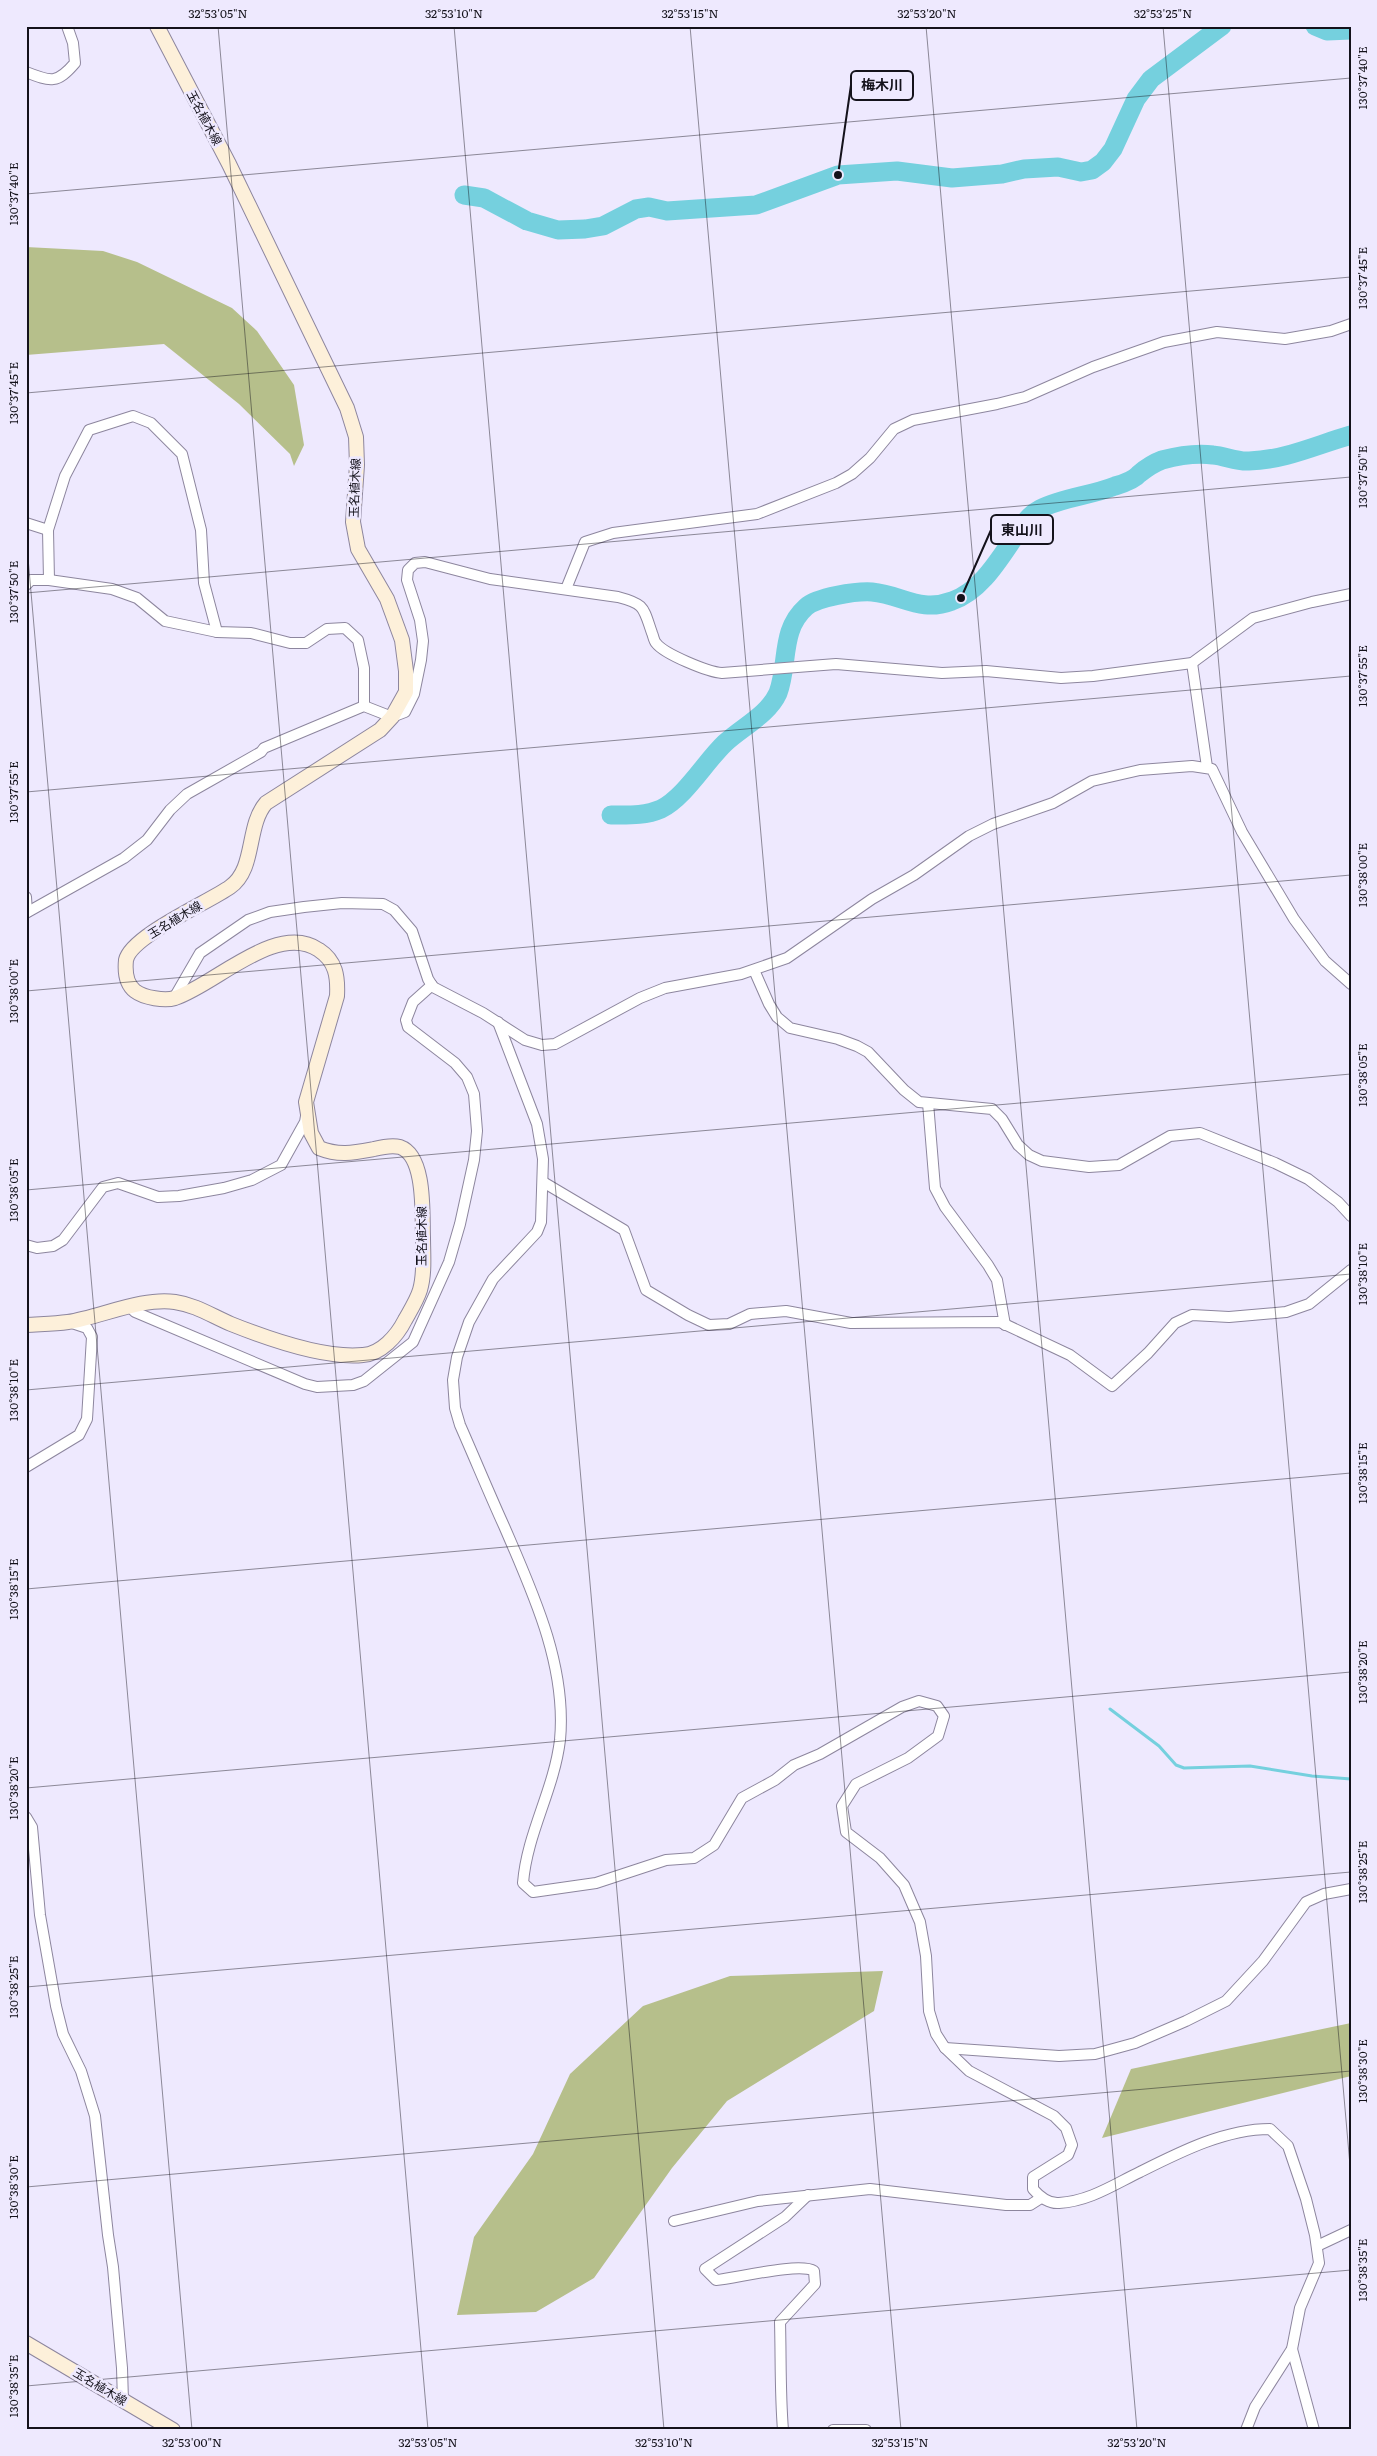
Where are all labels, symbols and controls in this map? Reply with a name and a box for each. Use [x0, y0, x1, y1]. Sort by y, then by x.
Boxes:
text: 32°53'05"N [188, 4, 248, 22]
text: 32°53'10"N [425, 4, 483, 22]
text: 32°53'15"N [661, 4, 719, 22]
text: 32°53'20"N [897, 4, 957, 22]
text: 32°53'25"N [1134, 4, 1192, 22]
text: 130°37'40"E [1353, 46, 1371, 110]
callout: 梅木川 [851, 71, 913, 100]
text: 梅木川 [861, 74, 903, 94]
street label: 玉名植木線 [183, 87, 227, 148]
text: 130°37'40"E [4, 162, 22, 226]
text: 130°37'45"E [1353, 246, 1371, 309]
text: 130°37'45"E [4, 361, 22, 424]
text: 130°37'50"E [1353, 445, 1371, 508]
street label: 玉名植木線 [344, 458, 364, 518]
callout: 東山川 [991, 515, 1053, 544]
text: 東山川 [1001, 519, 1043, 539]
text: 130°37'50"E [4, 560, 22, 623]
text: 130°37'55"E [1353, 645, 1371, 707]
text: 130°37'55"E [4, 761, 22, 823]
text: 130°38'00"E [1353, 842, 1371, 907]
street label: 玉名植木線 [144, 896, 205, 942]
text: 130°38'00"E [4, 958, 22, 1023]
text: 130°38'05"E [1353, 1043, 1371, 1107]
text: 130°38'05"E [4, 1158, 22, 1222]
street label: 玉名植木線 [412, 1206, 430, 1266]
text: 130°38'10"E [1353, 1242, 1371, 1305]
text: 130°38'10"E [4, 1358, 22, 1421]
text: 130°38'15"E [1353, 1442, 1371, 1504]
text: 130°38'15"E [4, 1558, 22, 1620]
text: 130°38'20"E [1353, 1640, 1371, 1704]
text: 130°38'20"E [4, 1756, 22, 1820]
text: 130°38'25"E [1353, 1840, 1371, 1903]
text: 130°38'25"E [4, 1955, 22, 2018]
text: 130°38'30"E [1353, 2039, 1371, 2103]
text: 130°38'30"E [4, 2155, 22, 2219]
text: 130°38'35"E [1353, 2238, 1371, 2302]
text: 130°38'35"E [4, 2354, 22, 2418]
street label: 玉名植木線 [70, 2363, 131, 2409]
text: 32°53'00"N [162, 2433, 222, 2451]
text: 32°53'05"N [398, 2433, 458, 2451]
text: 32°53'10"N [635, 2433, 693, 2451]
text: 32°53'15"N [871, 2433, 929, 2451]
text: 32°53'20"N [1107, 2433, 1167, 2451]

